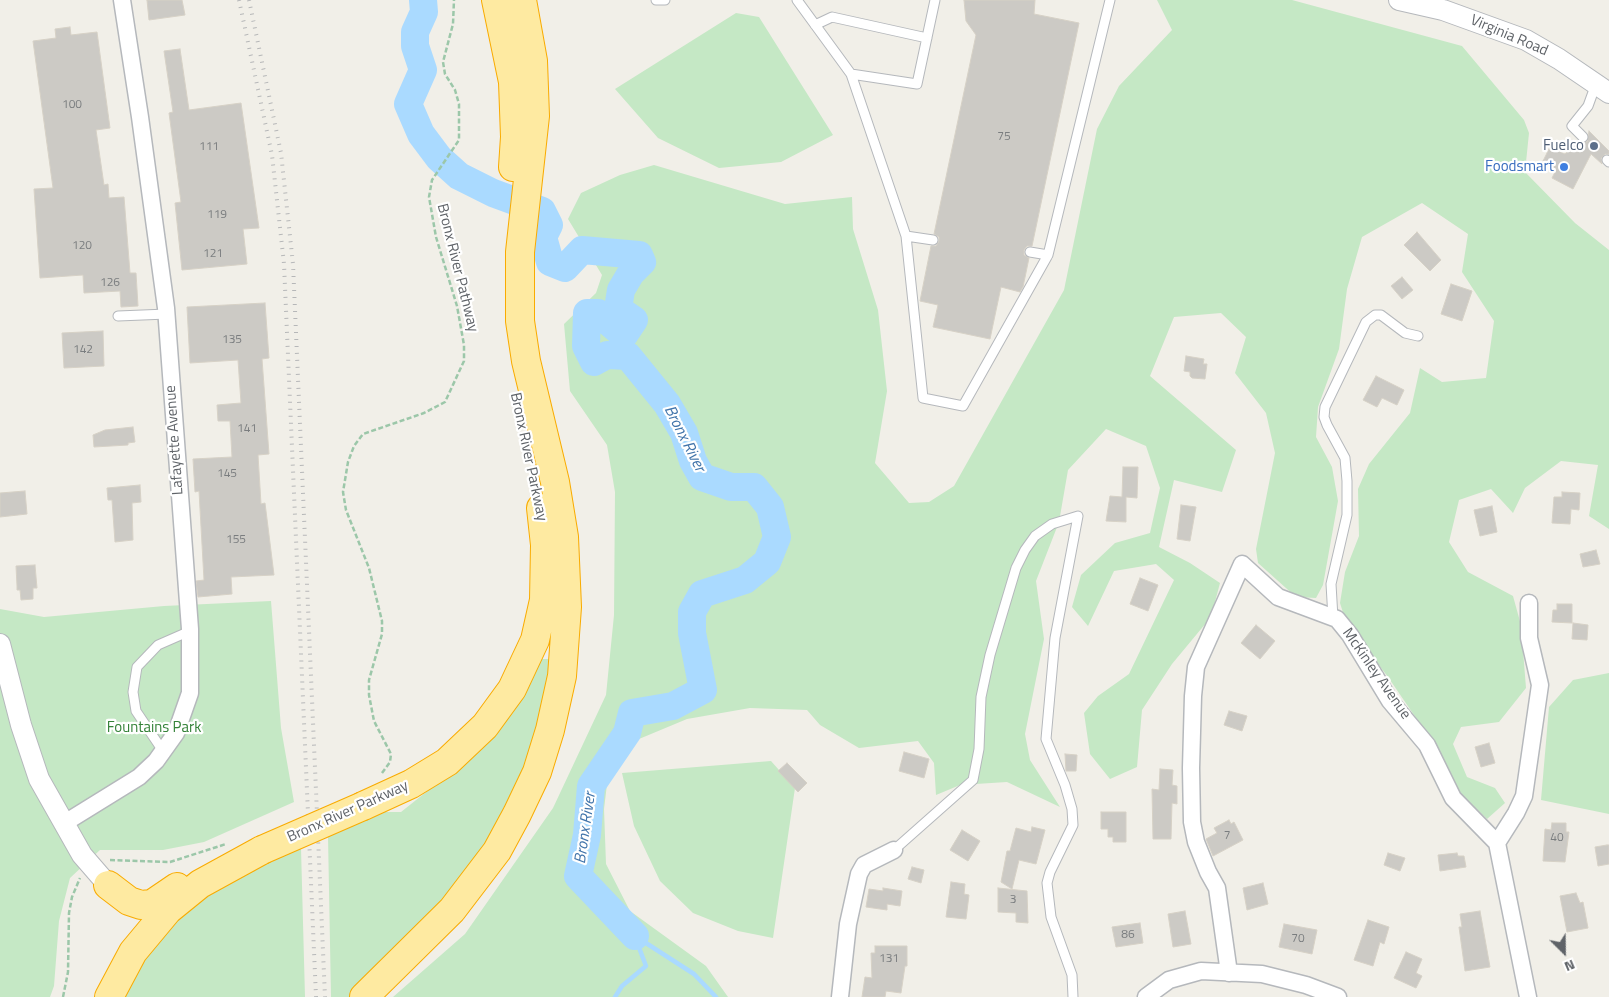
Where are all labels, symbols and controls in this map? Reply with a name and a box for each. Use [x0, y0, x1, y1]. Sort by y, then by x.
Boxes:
street label: Virginia Road [1467, 12, 1551, 60]
house number: 100 [62, 98, 82, 112]
house number: 75 [997, 130, 1011, 144]
place label: Fuelco [1543, 137, 1584, 155]
house number: 111 [199, 140, 219, 154]
marker: Fuelco [1588, 140, 1600, 152]
place label: Foodsmart [1485, 158, 1554, 176]
marker: Foodsmart [1558, 161, 1570, 173]
street label: Bronx River Pathway [432, 202, 482, 334]
house number: 119 [207, 208, 227, 222]
house number: 120 [72, 239, 92, 253]
house number: 121 [203, 247, 223, 261]
house number: 126 [100, 276, 120, 290]
house number: 135 [222, 333, 242, 347]
house number: 142 [73, 343, 93, 357]
street label: Lafayette Avenue [162, 384, 188, 496]
street label: Bronx River Parkway [506, 391, 550, 523]
water label: Bronx River [659, 403, 709, 475]
house number: 141 [237, 422, 257, 436]
house number: 145 [217, 467, 237, 481]
house number: 155 [226, 533, 246, 547]
street label: McKinley Avenue [1338, 625, 1414, 723]
park label: Fountains Park [107, 719, 201, 737]
street label: Bronx River Parkway [285, 777, 411, 847]
water label: Bronx River [571, 791, 601, 865]
house number: 7 [1224, 829, 1230, 843]
house number: 40 [1550, 831, 1564, 845]
house number: 3 [1010, 893, 1016, 907]
north arrow [1539, 927, 1589, 977]
house number: 86 [1121, 928, 1135, 942]
house number: 70 [1291, 932, 1305, 946]
house number: 131 [879, 952, 899, 966]
text: N [1561, 955, 1579, 978]

